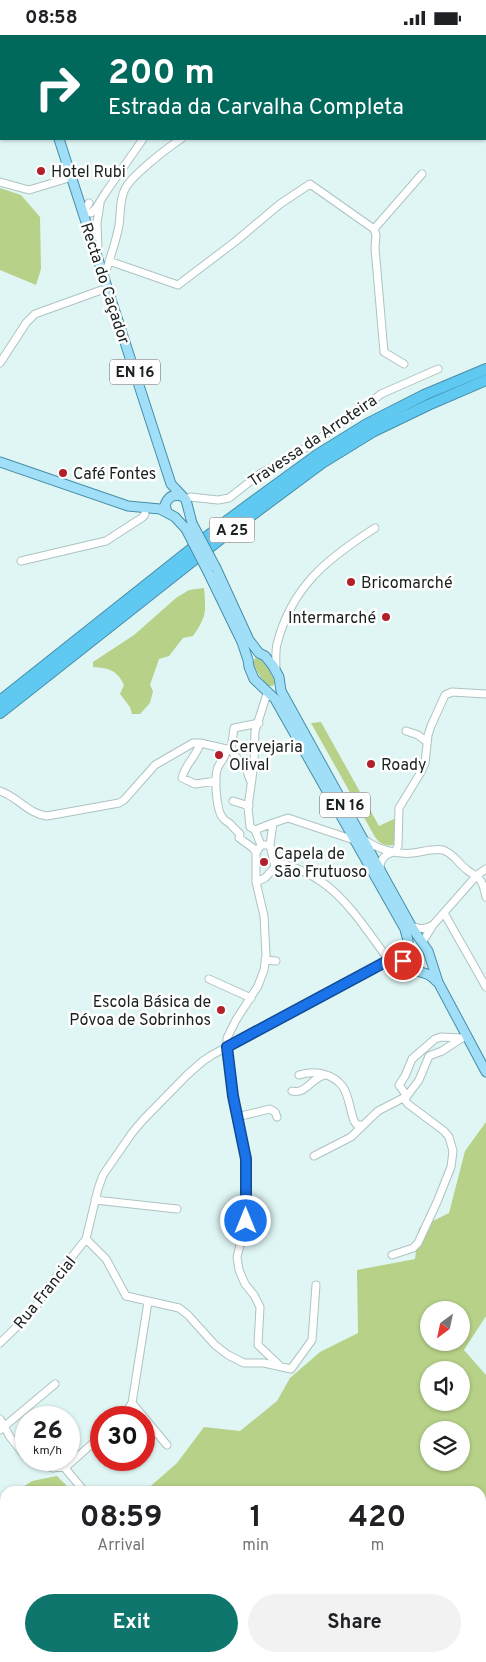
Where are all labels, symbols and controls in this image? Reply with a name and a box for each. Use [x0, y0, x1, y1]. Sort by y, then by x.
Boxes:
text: 08:58 [25, 6, 78, 30]
text: 200 m [108, 52, 215, 96]
icon: right [25, 55, 90, 120]
text: Estrada da Carvalha Completa [108, 95, 404, 122]
place label: Hotel Rubi [51, 163, 126, 183]
marker: Hotel Rubi [35, 165, 47, 177]
street label: Recta do Caçador [75, 220, 133, 347]
road number: EN 16 [110, 359, 160, 385]
street label: Travessa da Arroteira [245, 391, 381, 492]
place label: Café Fontes [73, 465, 156, 485]
marker: Café Fontes [57, 467, 69, 479]
road number: A 25 [210, 517, 254, 543]
place label: Bricomarché [361, 574, 453, 594]
marker: Bricomarché [345, 576, 357, 588]
place label: Intermarché [288, 609, 376, 629]
marker: Intermarché [380, 611, 392, 623]
place label: Cervejaria Olival [229, 738, 303, 776]
marker: Cervejaria Olival [213, 749, 225, 761]
place label: Roady [381, 756, 427, 776]
marker: Roady [365, 758, 377, 770]
road number: EN 16 [320, 793, 370, 817]
place label: Capela de São Frutuoso [274, 845, 367, 883]
marker: Capela de São Frutuoso [258, 856, 270, 868]
pin [382, 940, 424, 982]
icon: arrive [389, 947, 417, 975]
place label: Escola Básica de Póvoa de Sobrinhos [69, 993, 211, 1031]
marker: Escola Básica de Póvoa de Sobrinhos [215, 1004, 227, 1016]
position arrow [219, 1194, 271, 1246]
street label: Rua Francial [10, 1253, 81, 1334]
north arrow [420, 1301, 470, 1351]
map controls [420, 1301, 470, 1471]
button: sound [420, 1361, 470, 1411]
speed limit sign: 30 [90, 1406, 155, 1471]
text: 26 [32, 1416, 63, 1448]
button: layers [420, 1421, 470, 1471]
text: km/h [33, 1443, 62, 1459]
text: 08:59 [80, 1500, 163, 1537]
text: 1 [250, 1500, 262, 1537]
text: 420 [349, 1500, 406, 1537]
text: Arrival [97, 1536, 145, 1556]
text: min [242, 1536, 269, 1556]
text: m [371, 1536, 384, 1556]
button: Exit [25, 1594, 238, 1652]
button: Share [248, 1594, 461, 1652]

